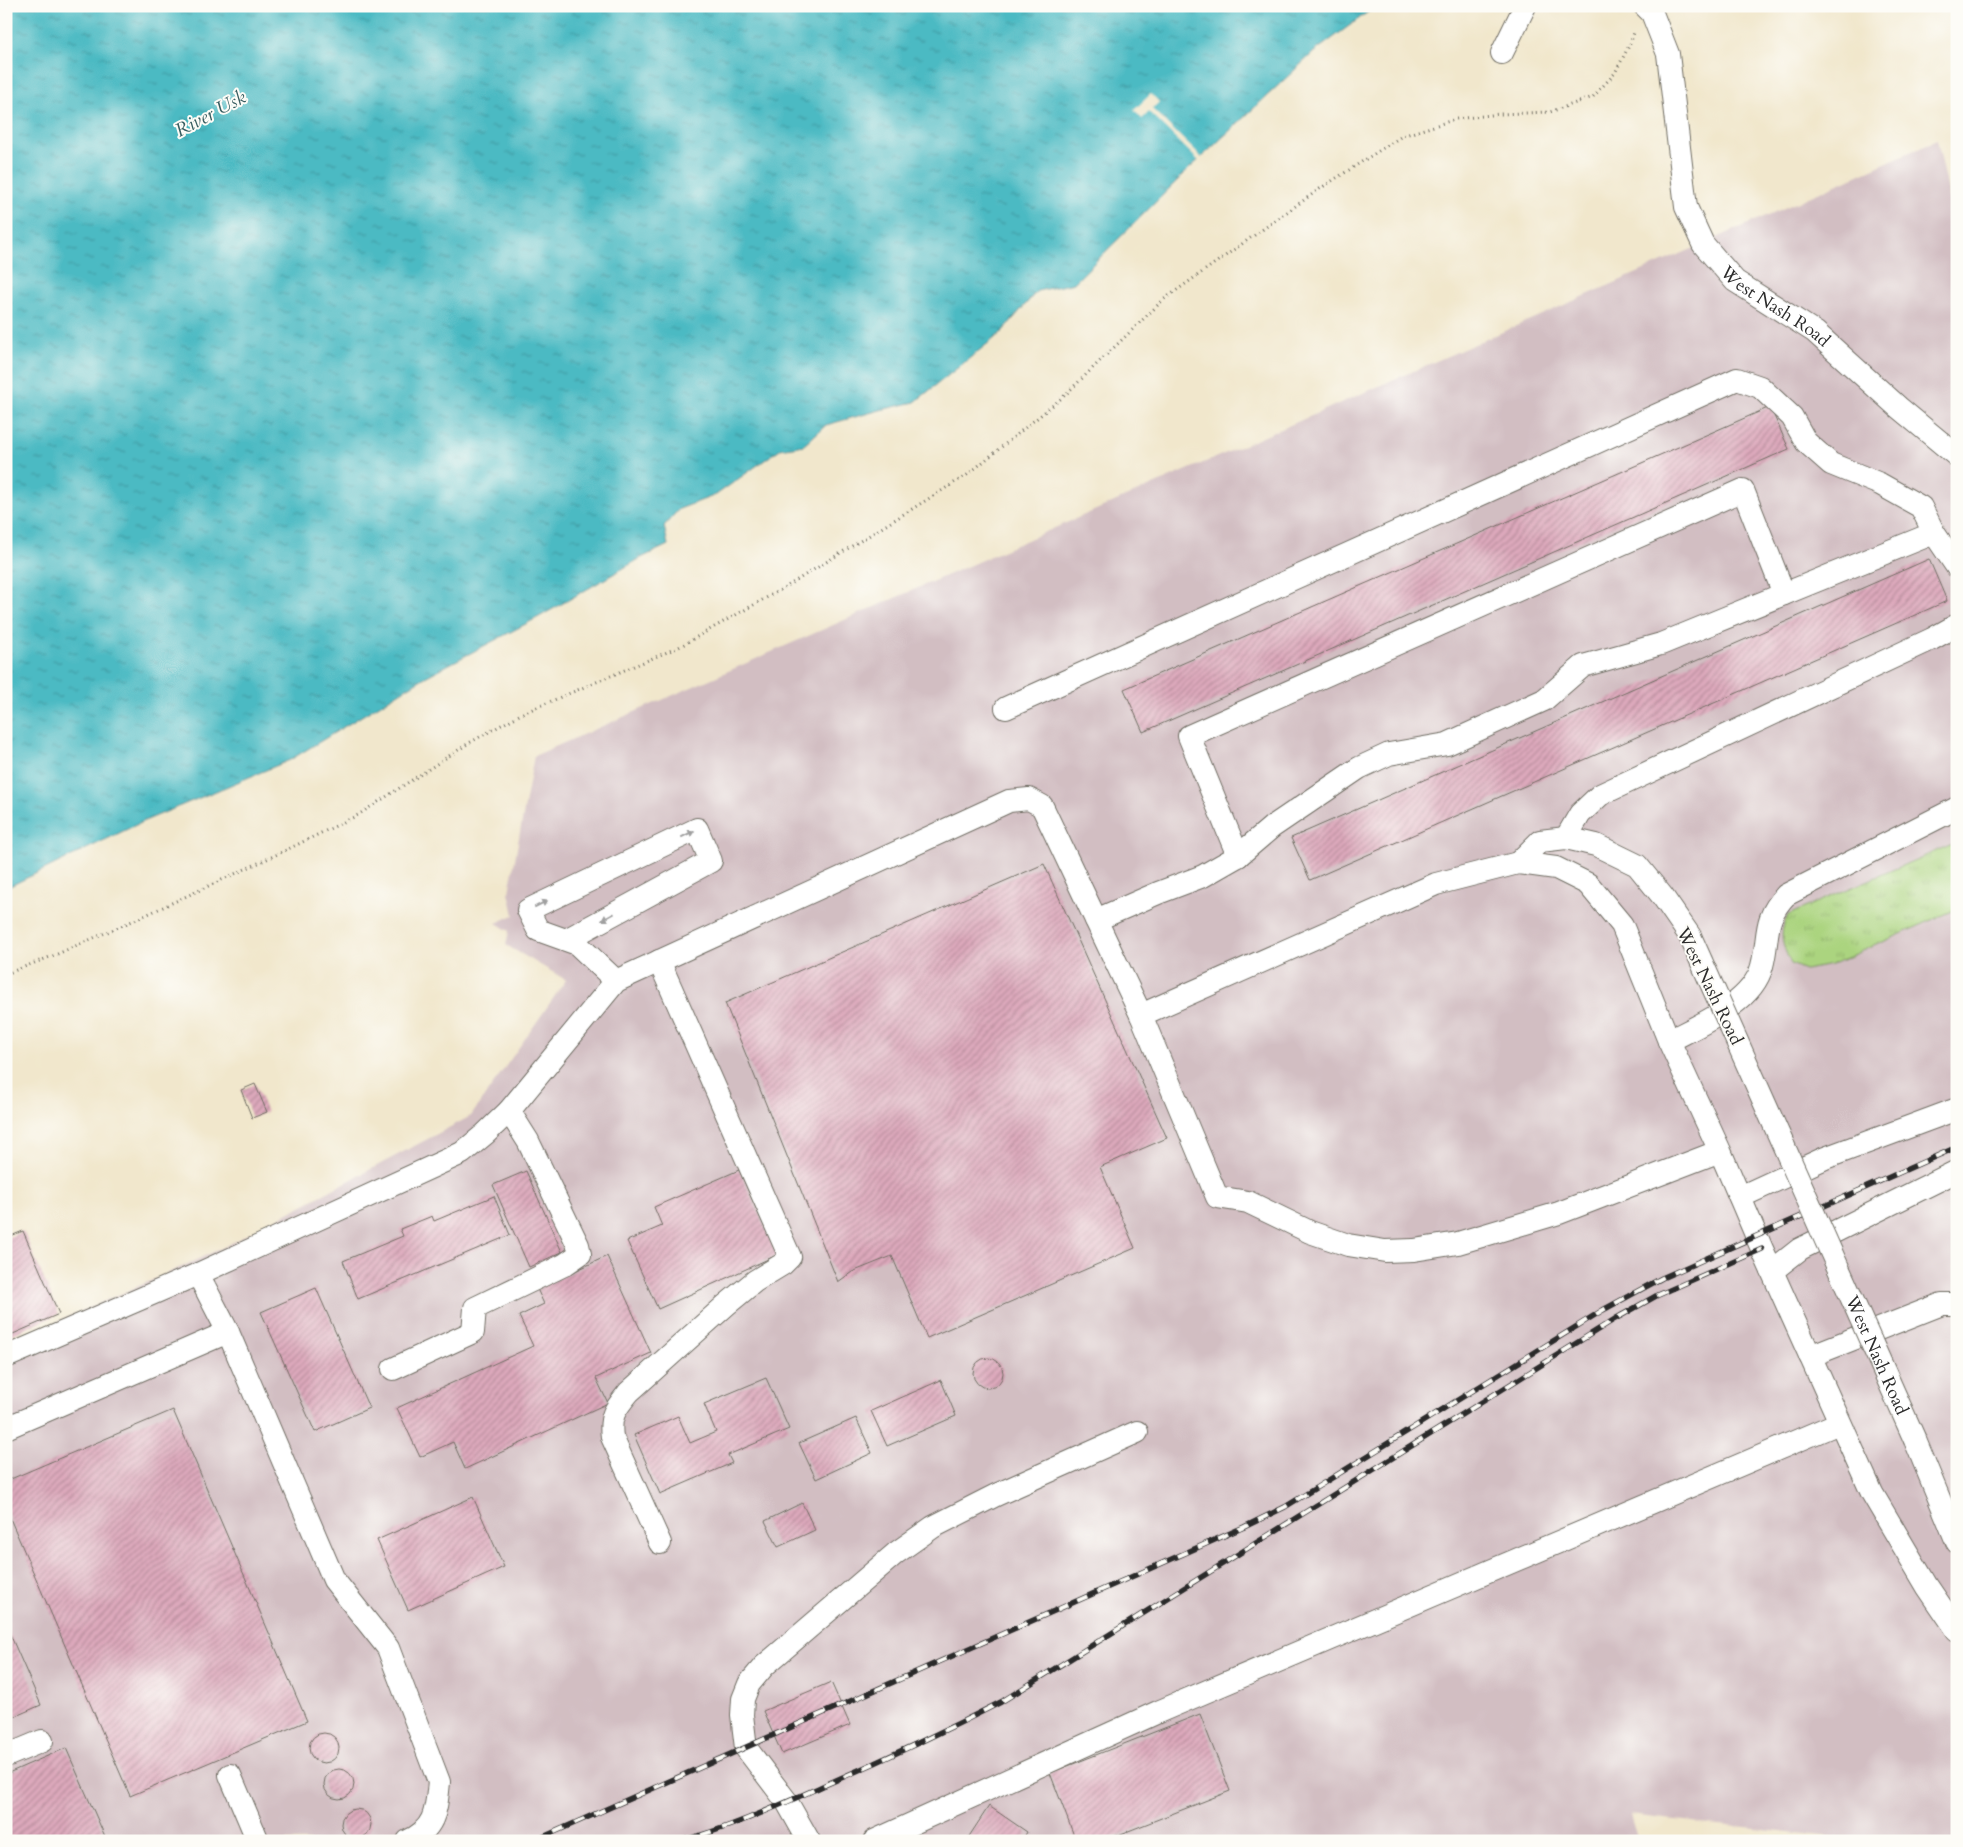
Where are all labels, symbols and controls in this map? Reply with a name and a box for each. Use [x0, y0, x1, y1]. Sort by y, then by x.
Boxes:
water label: River Usk [170, 84, 251, 143]
street label: West Nash Road [1714, 260, 1836, 353]
one-way arrow [680, 830, 695, 838]
one-way arrow [534, 899, 548, 907]
one-way arrow [602, 913, 615, 922]
street label: West Nash Road [1670, 922, 1749, 1050]
street label: West Nash Road [1839, 1291, 1914, 1419]

